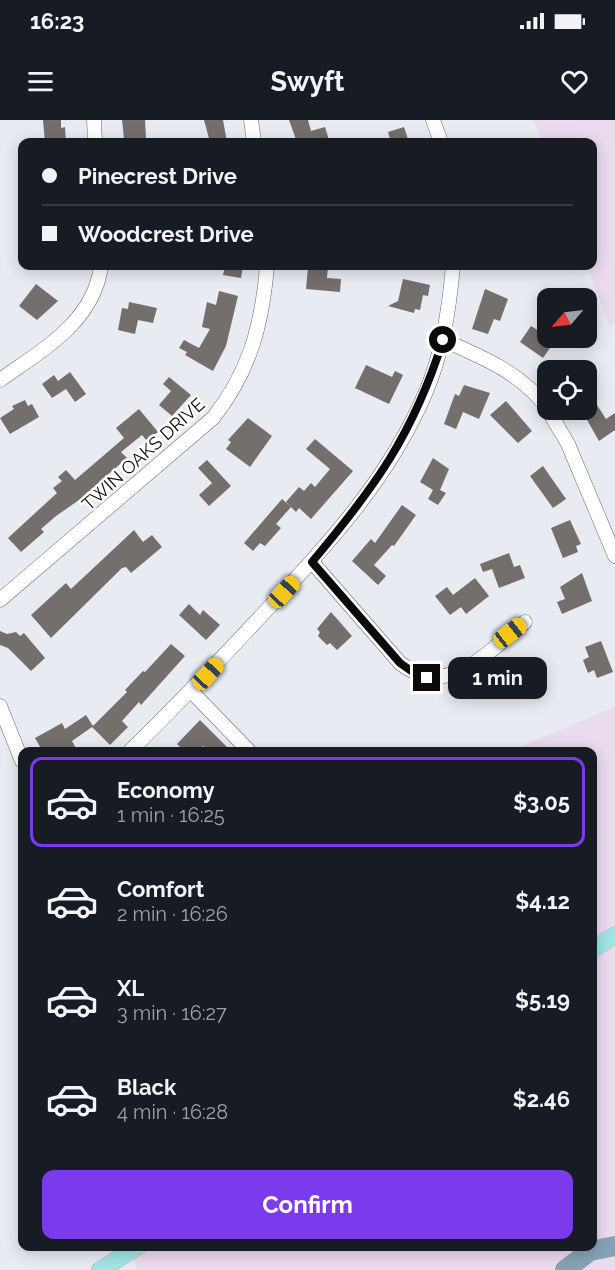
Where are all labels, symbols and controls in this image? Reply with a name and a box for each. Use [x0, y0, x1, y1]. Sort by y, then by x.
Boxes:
text: 16:23 [30, 8, 84, 34]
icon: menu [24, 65, 57, 98]
icon: heart [558, 65, 591, 98]
text: Swyft [271, 66, 344, 97]
text: Pinecrest Drive [78, 163, 237, 189]
text: Woodcrest Drive [78, 221, 254, 247]
north arrow [537, 288, 597, 348]
map controls [537, 288, 597, 420]
route start [429, 326, 456, 353]
button: locate [537, 360, 597, 420]
street label: TWIN OAKS DRIVE [78, 394, 209, 514]
car [265, 573, 303, 611]
car [490, 615, 530, 651]
car [189, 655, 227, 693]
callout: 1 min [448, 657, 547, 699]
route end [413, 664, 440, 691]
text: 1 min [472, 666, 523, 690]
icon: car [45, 775, 99, 829]
text: Economy [117, 777, 215, 803]
text: $3.05 [513, 789, 570, 815]
text: 1 min · 16:25 [117, 803, 225, 827]
icon: car [45, 874, 99, 928]
text: Comfort [117, 876, 204, 902]
text: $4.12 [515, 888, 570, 914]
text: 2 min · 16:26 [117, 902, 228, 926]
icon: car [45, 973, 99, 1027]
text: XL [117, 975, 144, 1001]
text: $5.19 [515, 987, 570, 1013]
text: 3 min · 16:27 [117, 1001, 227, 1025]
icon: car [45, 1072, 99, 1126]
text: Black [117, 1074, 176, 1100]
text: $2.46 [513, 1086, 570, 1112]
text: 4 min · 16:28 [117, 1100, 228, 1124]
button: Confirm [42, 1170, 573, 1239]

